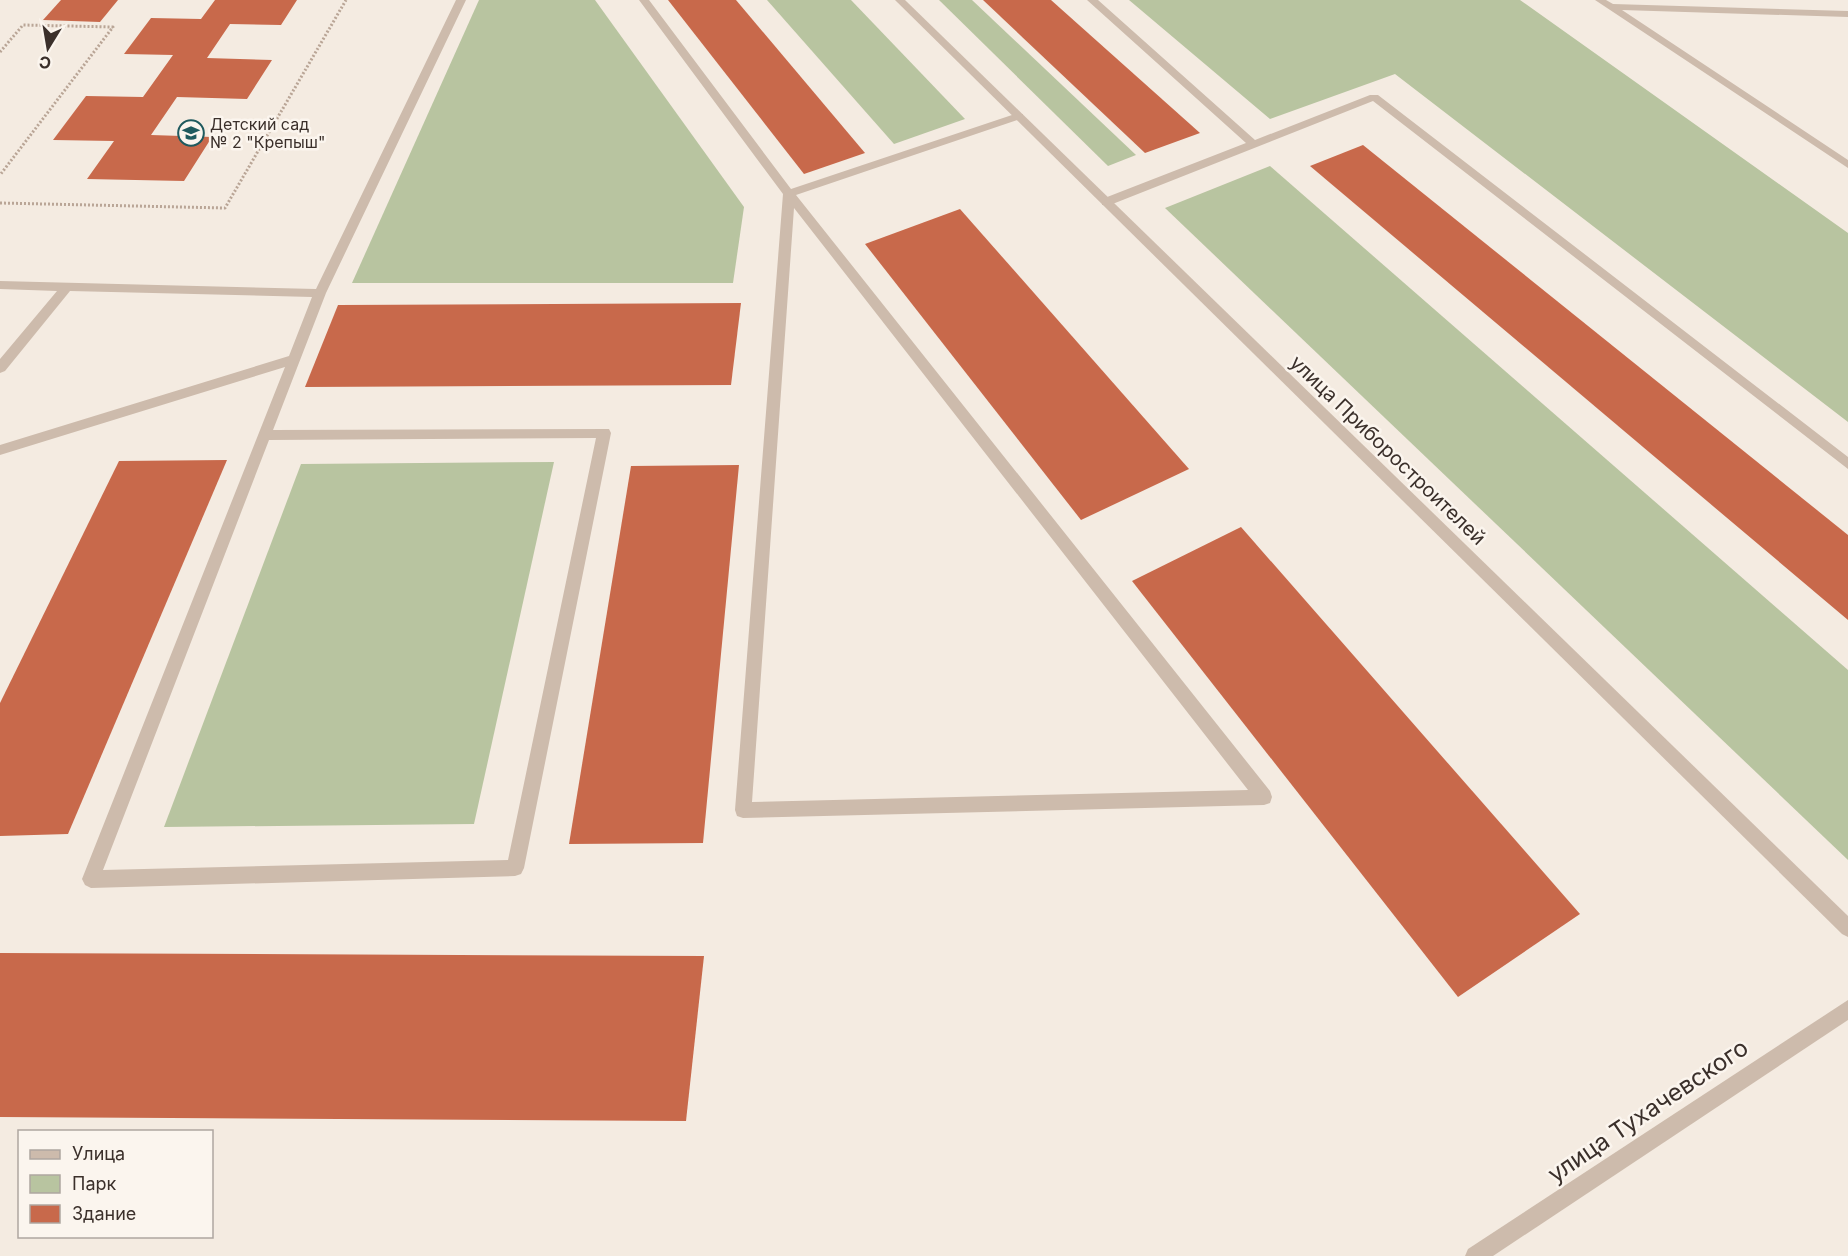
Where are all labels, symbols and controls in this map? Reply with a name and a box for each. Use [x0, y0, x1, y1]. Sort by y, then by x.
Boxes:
north arrow [18, 18, 78, 78]
text: С [37, 52, 53, 74]
place label: Детский сад № 2 "Крепыш" [210, 114, 325, 152]
school or university icon: Детский сад № 2 "Крепыш" [176, 118, 206, 148]
street label: улица Приборостроителей [1285, 350, 1491, 550]
street label: улица Тухачевского [1542, 1033, 1753, 1188]
legend [18, 1130, 213, 1238]
text: Улица [72, 1143, 125, 1164]
text: Парк [72, 1173, 117, 1194]
text: Здание [72, 1203, 136, 1224]

